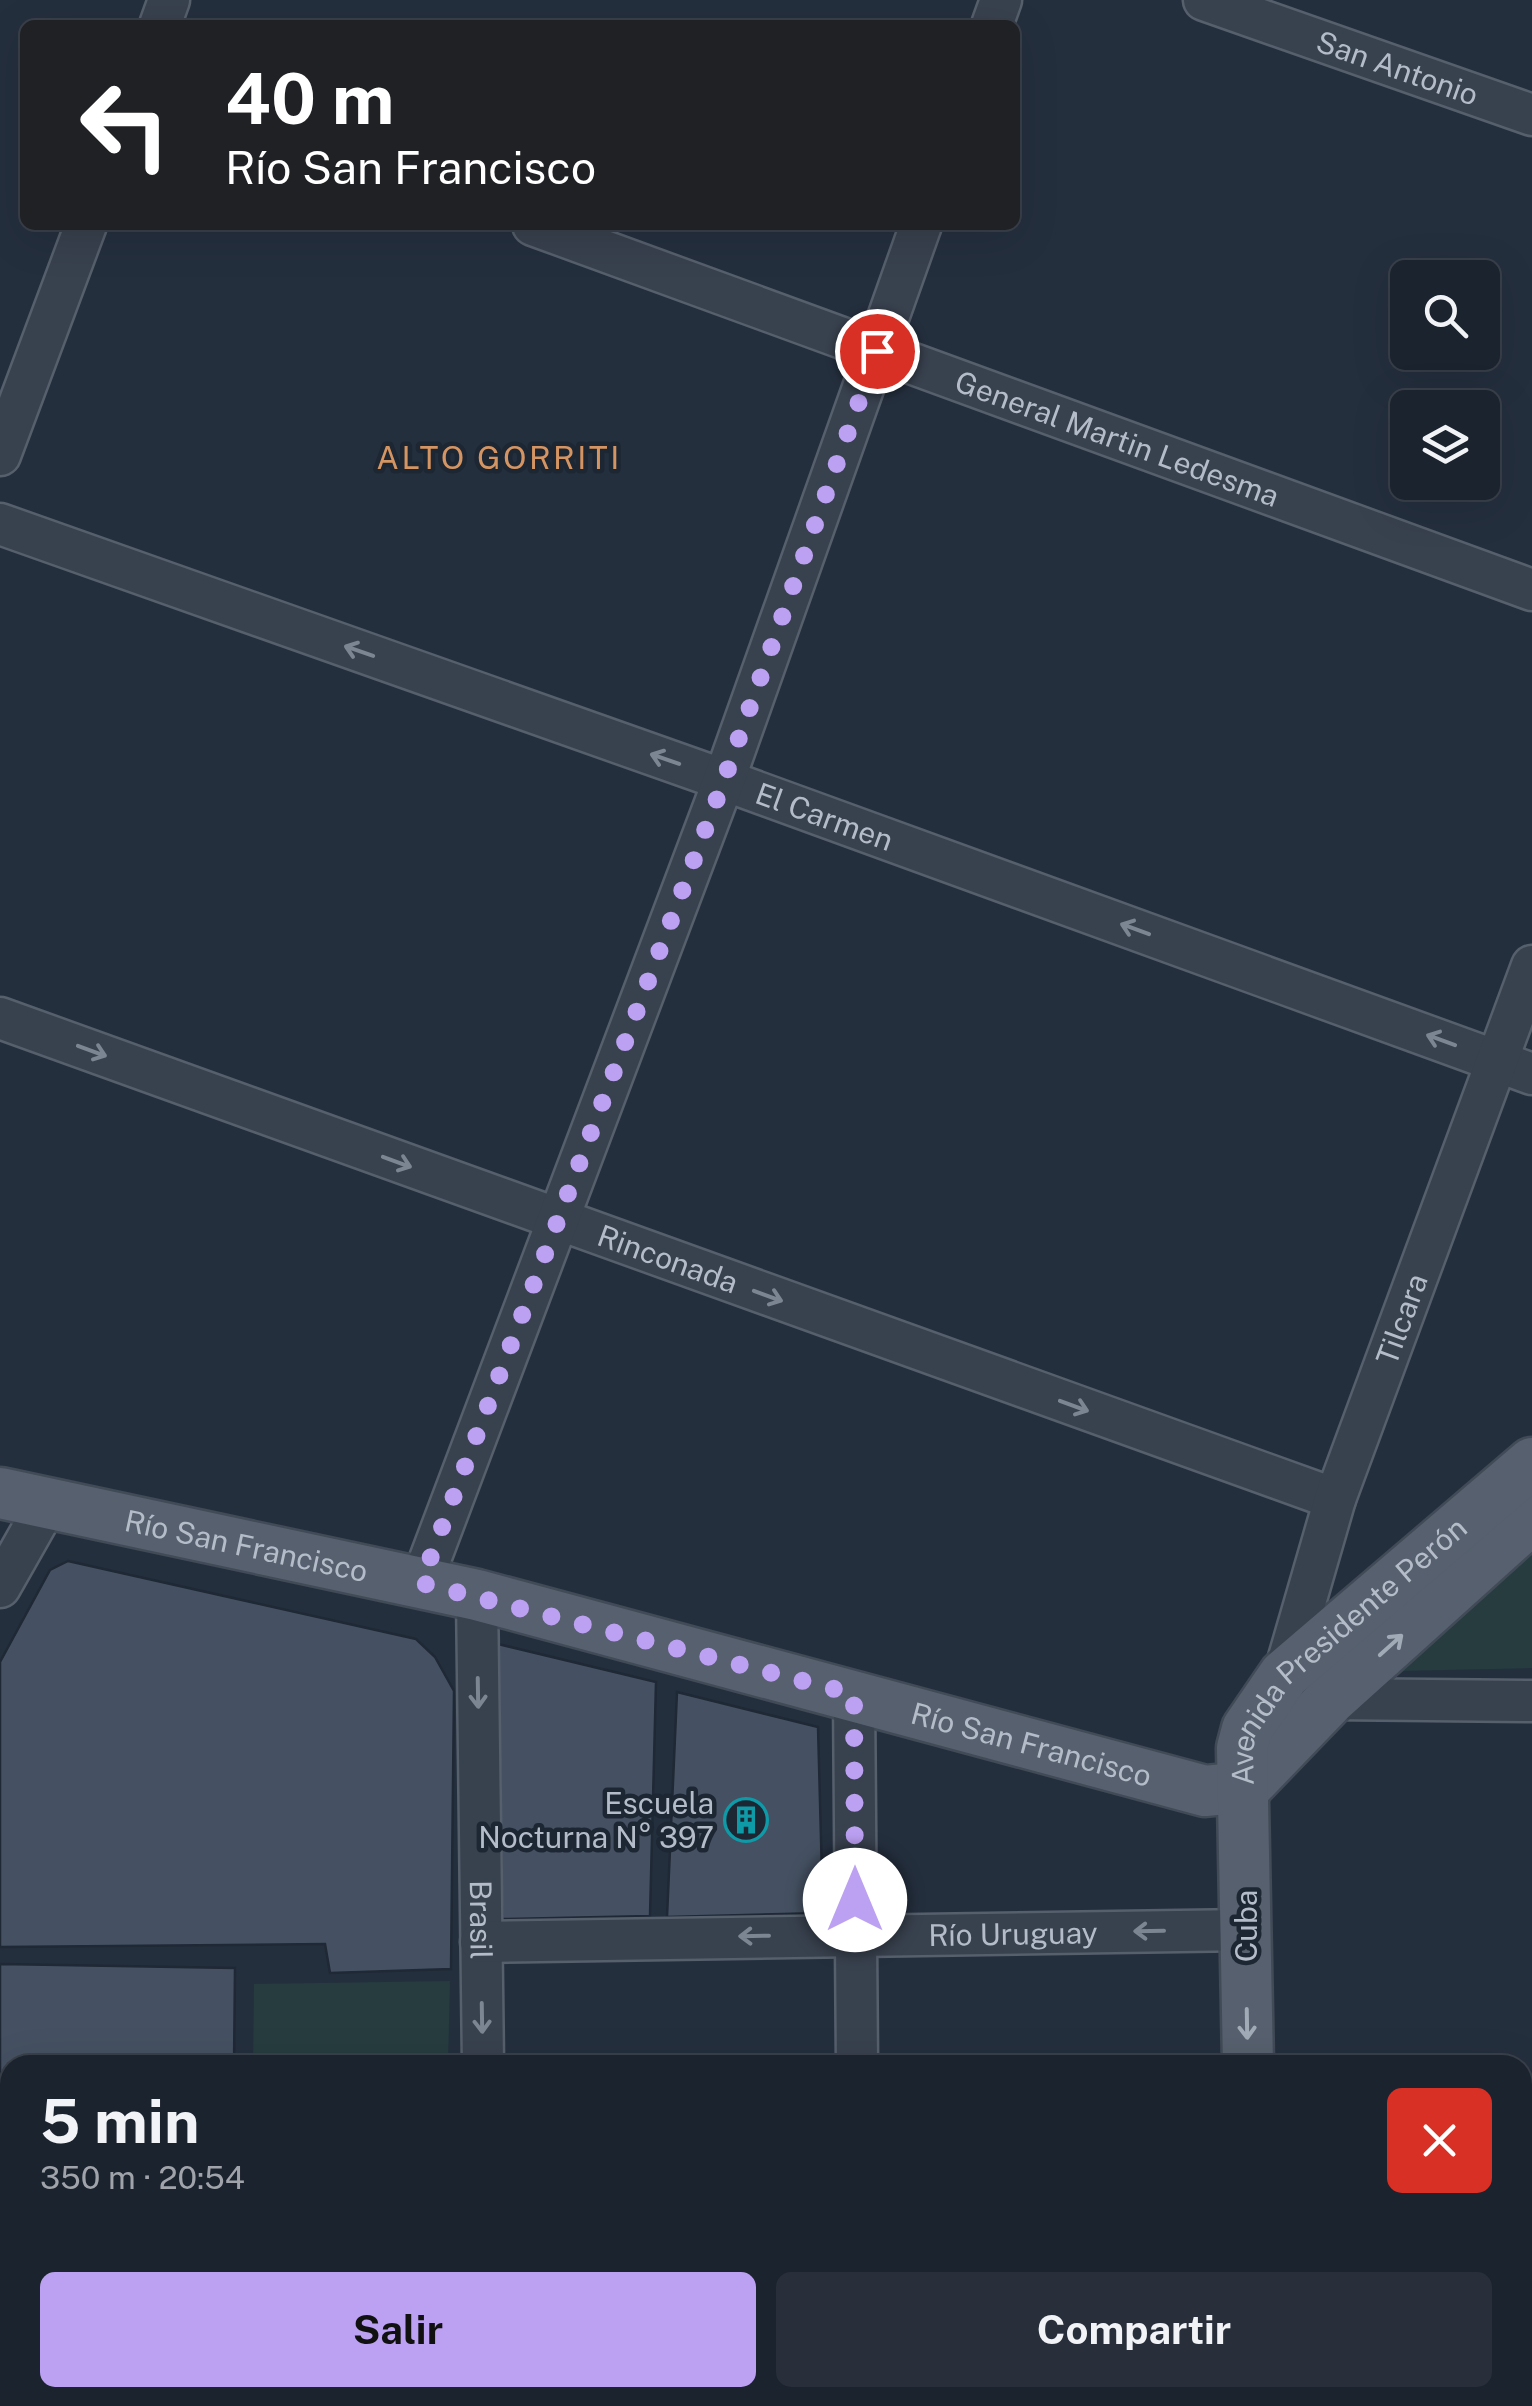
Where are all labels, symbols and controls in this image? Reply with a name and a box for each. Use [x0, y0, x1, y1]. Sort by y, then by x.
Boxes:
street label: San Antonio [1312, 23, 1483, 113]
text: 40 m [225, 57, 395, 140]
icon: left [60, 60, 190, 190]
text: Río San Francisco [225, 141, 596, 194]
map controls [1390, 260, 1500, 500]
button: search [1390, 260, 1500, 370]
pin [835, 309, 920, 394]
icon: arrive [850, 324, 905, 379]
street label: General Martin Ledesma [950, 363, 1284, 514]
button: layers [1390, 390, 1500, 500]
district label: ALTO GORRITI [376, 439, 622, 476]
one-way arrow [343, 640, 375, 658]
one-way arrow [651, 749, 682, 767]
street label: El Carmen [751, 775, 898, 858]
one-way arrow [1121, 919, 1152, 937]
one-way arrow [1426, 1030, 1457, 1048]
one-way arrow [75, 1043, 106, 1061]
one-way arrow [380, 1154, 411, 1172]
street label: Rinconada [593, 1217, 743, 1300]
street label: Tilcara [1368, 1269, 1435, 1370]
one-way arrow [752, 1289, 784, 1307]
one-way arrow [1058, 1398, 1089, 1416]
street label: Río San Francisco [122, 1502, 371, 1589]
street label: Avenida Presidente Perón [1224, 1509, 1474, 1786]
one-way arrow [1378, 1634, 1403, 1657]
one-way arrow [469, 1676, 488, 1708]
street label: Río San Francisco [907, 1695, 1156, 1794]
place label: Escuela Nocturna N° 397 [478, 1785, 714, 1855]
building icon: Escuela Nocturna N° 397 [723, 1797, 769, 1843]
position arrow [803, 1848, 907, 1952]
street label: Brasil [463, 1880, 500, 1960]
street label: Cuba [1228, 1890, 1264, 1962]
street label: Río Uruguay [928, 1914, 1098, 1953]
one-way arrow [1133, 1922, 1166, 1940]
one-way arrow [738, 1927, 770, 1946]
one-way arrow [472, 2000, 492, 2033]
one-way arrow [1238, 2008, 1256, 2040]
text: 5 min [40, 2086, 200, 2157]
button: close [1387, 2088, 1492, 2193]
text: 350 m · 20:54 [40, 2159, 245, 2196]
button: Salir [40, 2272, 756, 2387]
button: Compartir [776, 2272, 1492, 2387]

